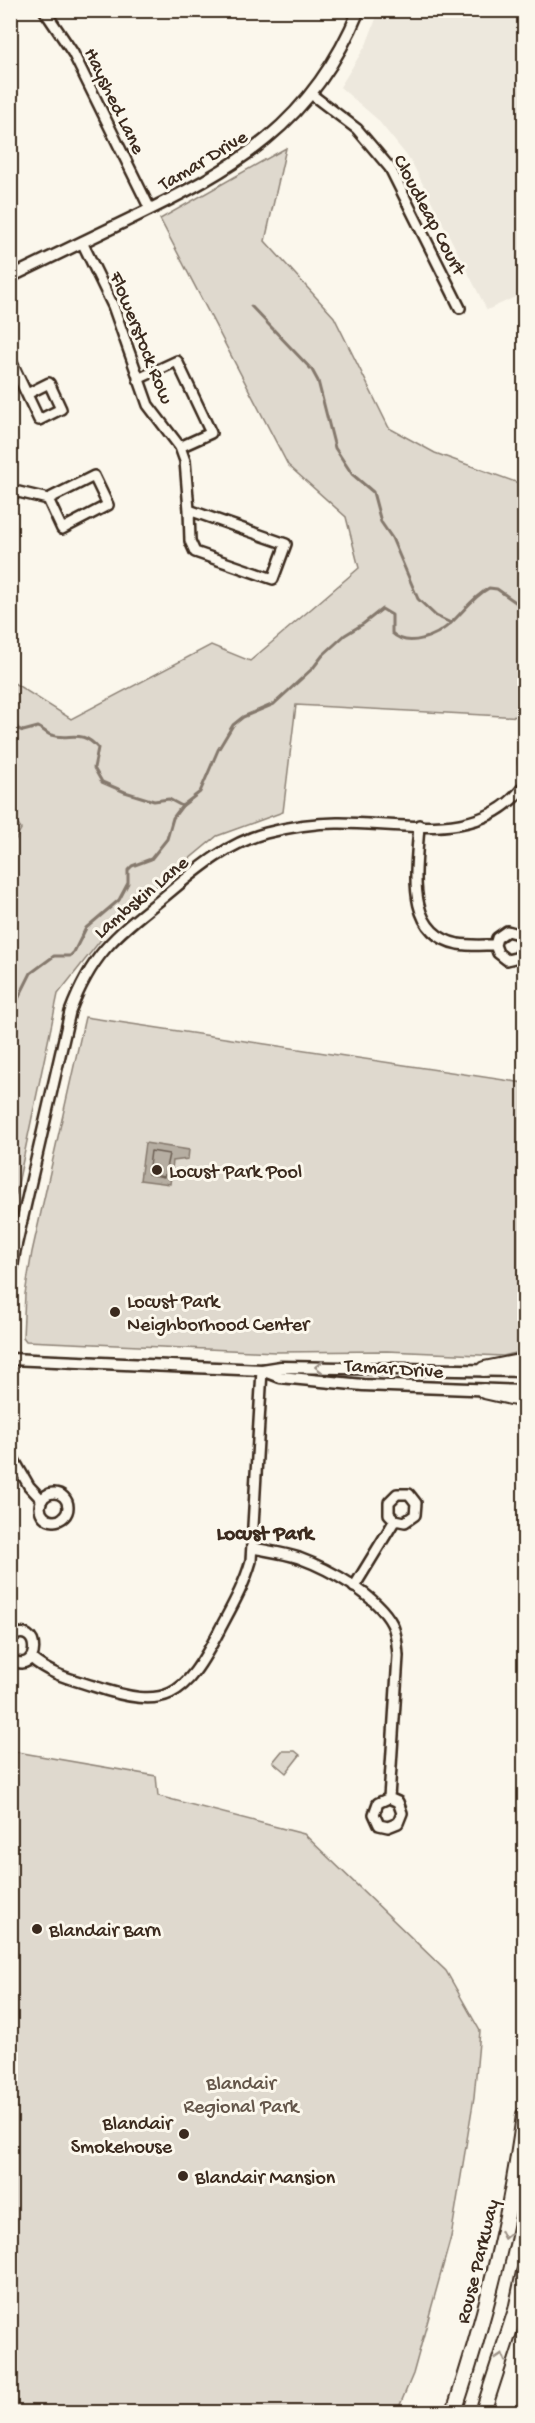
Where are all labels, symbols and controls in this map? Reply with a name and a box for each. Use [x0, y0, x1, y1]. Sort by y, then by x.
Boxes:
street label: Hayshed Lane [77, 45, 149, 159]
street label: Tamar Drive [154, 126, 253, 198]
street label: Cloudleap Court [387, 152, 470, 281]
street label: Flowerstock Row [102, 268, 177, 408]
street label: Lambskin Lane [90, 852, 195, 945]
place label: Locust Park Pool [169, 1162, 302, 1185]
marker: Locust Park Pool [150, 1163, 164, 1177]
place label: Locust Park Neighborhood Center [127, 1292, 311, 1338]
marker: Locust Park Neighborhood Center [108, 1305, 122, 1319]
street label: Tamar Drive [342, 1355, 445, 1385]
one-way arrow [315, 1361, 324, 1373]
district label: Locust Park [217, 1523, 316, 1548]
place label: Blandair Barn [48, 1921, 162, 1944]
marker: Blandair Barn [30, 1922, 44, 1936]
park label: Blandair Regional Park [184, 2074, 300, 2120]
place label: Blandair Smokehouse [71, 2114, 174, 2160]
marker: Blandair Smokehouse [177, 2127, 191, 2141]
place label: Blandair Mansion [194, 2168, 336, 2191]
marker: Blandair Mansion [176, 2169, 190, 2183]
street label: Rouse Parkway [453, 2197, 506, 2326]
one-way arrow [499, 2230, 512, 2240]
one-way arrow [494, 2352, 506, 2363]

